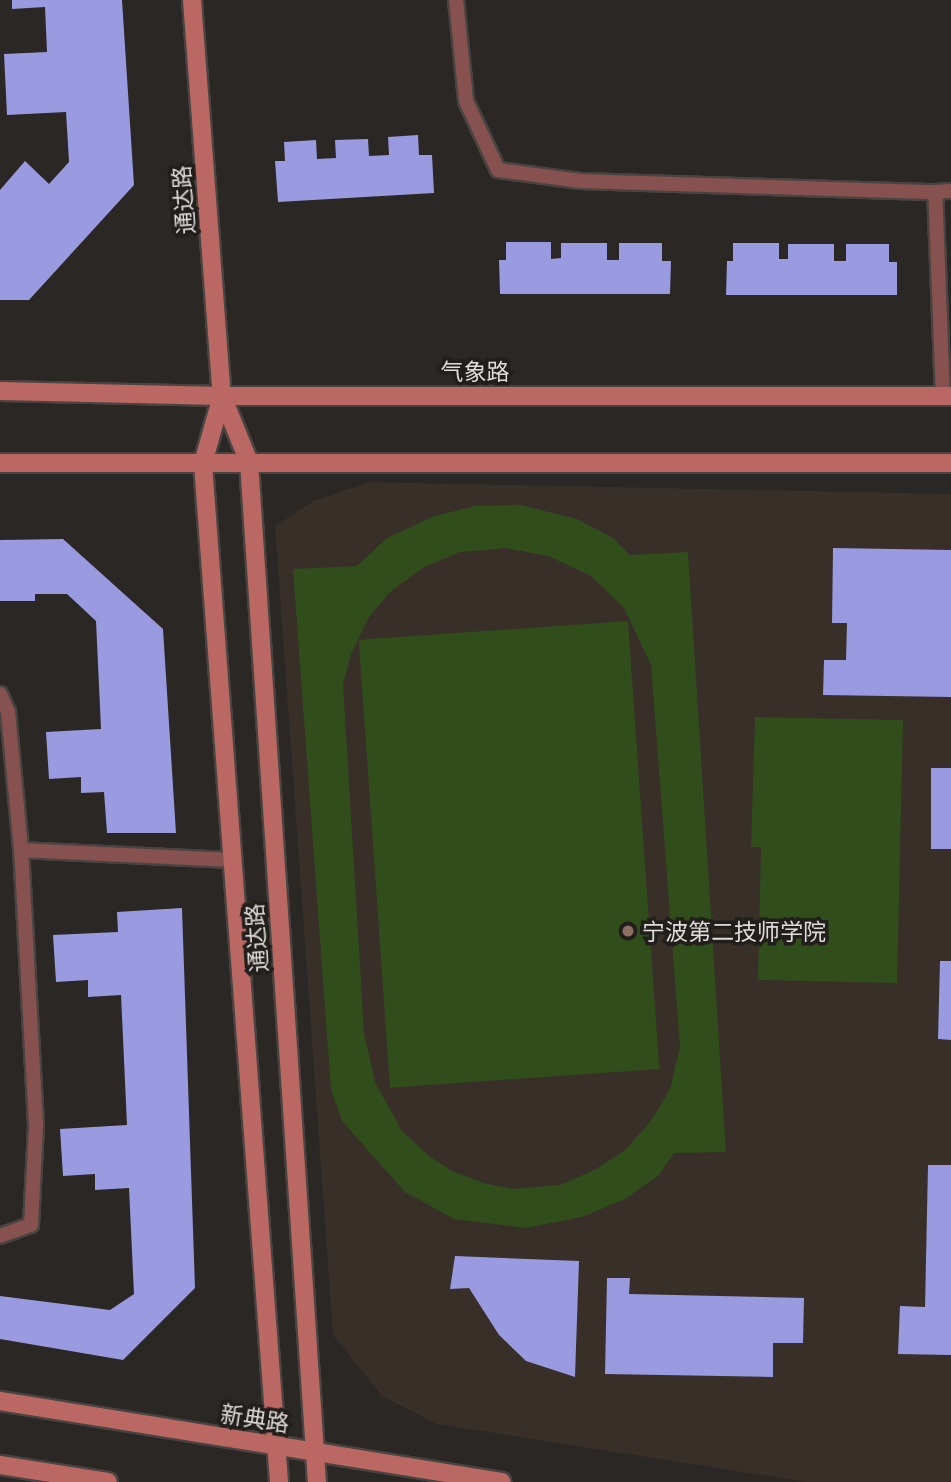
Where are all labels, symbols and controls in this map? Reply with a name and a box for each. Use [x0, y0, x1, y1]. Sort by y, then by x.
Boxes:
street label: 通达路 [167, 165, 199, 235]
street label: 气象路 [441, 357, 509, 385]
street label: 通达路 [240, 903, 272, 973]
place label: 宁波第二技师学院 [642, 917, 826, 945]
marker: 宁波第二技师学院 [620, 923, 636, 939]
street label: 新典路 [219, 1399, 291, 1437]

